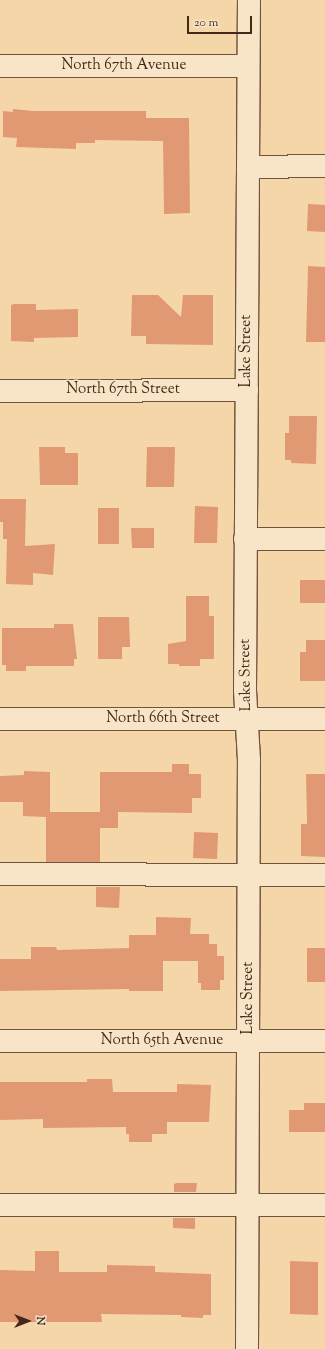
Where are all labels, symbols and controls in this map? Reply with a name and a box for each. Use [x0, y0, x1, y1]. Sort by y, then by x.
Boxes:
scale bar [189, 8, 254, 34]
text: 20 m [194, 14, 218, 32]
street label: North 67th Avenue [62, 57, 186, 75]
street label: Lake Street [238, 315, 256, 387]
street label: North 67th Street [66, 381, 180, 399]
street label: Lake Street [236, 638, 256, 712]
street label: North 66th Street [106, 710, 220, 728]
street label: Lake Street [240, 962, 258, 1034]
street label: North 65th Avenue [101, 1032, 223, 1050]
north arrow [8, 1301, 48, 1341]
text: N [32, 1317, 48, 1325]

